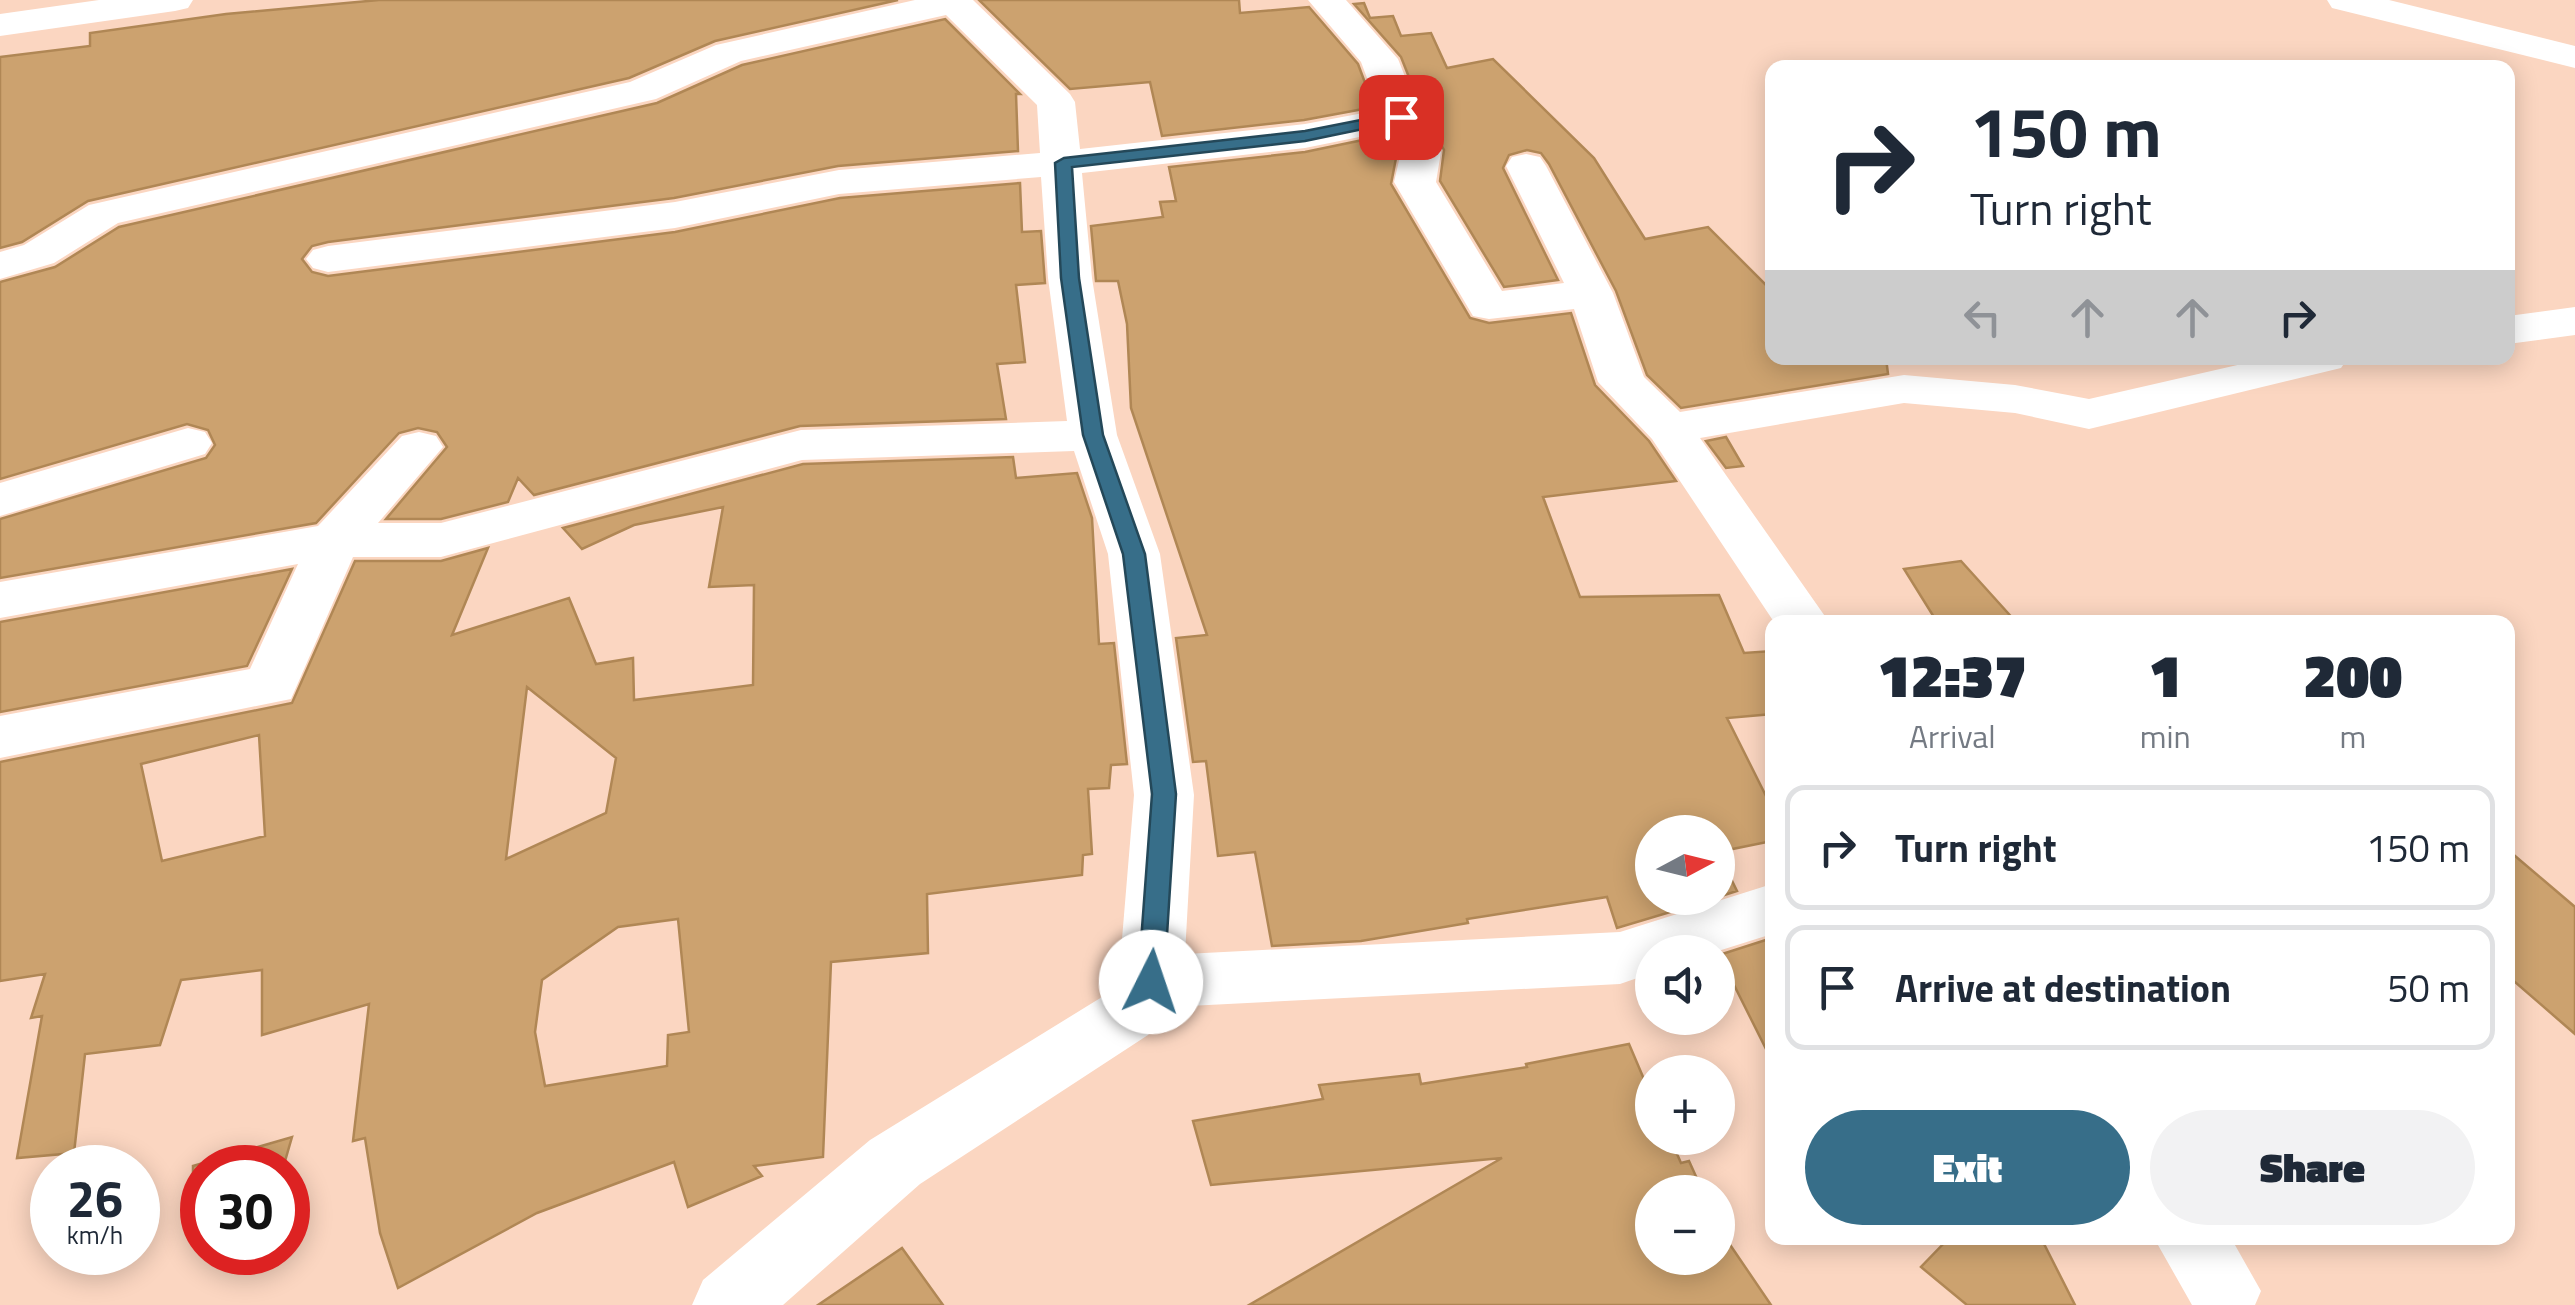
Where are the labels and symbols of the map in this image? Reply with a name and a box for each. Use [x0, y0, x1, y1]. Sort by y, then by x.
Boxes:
pin [1359, 75, 1444, 160]
north arrow [1635, 815, 1735, 915]
position arrow [1099, 930, 1203, 1034]
speed limit sign: 30 [180, 1145, 310, 1275]

